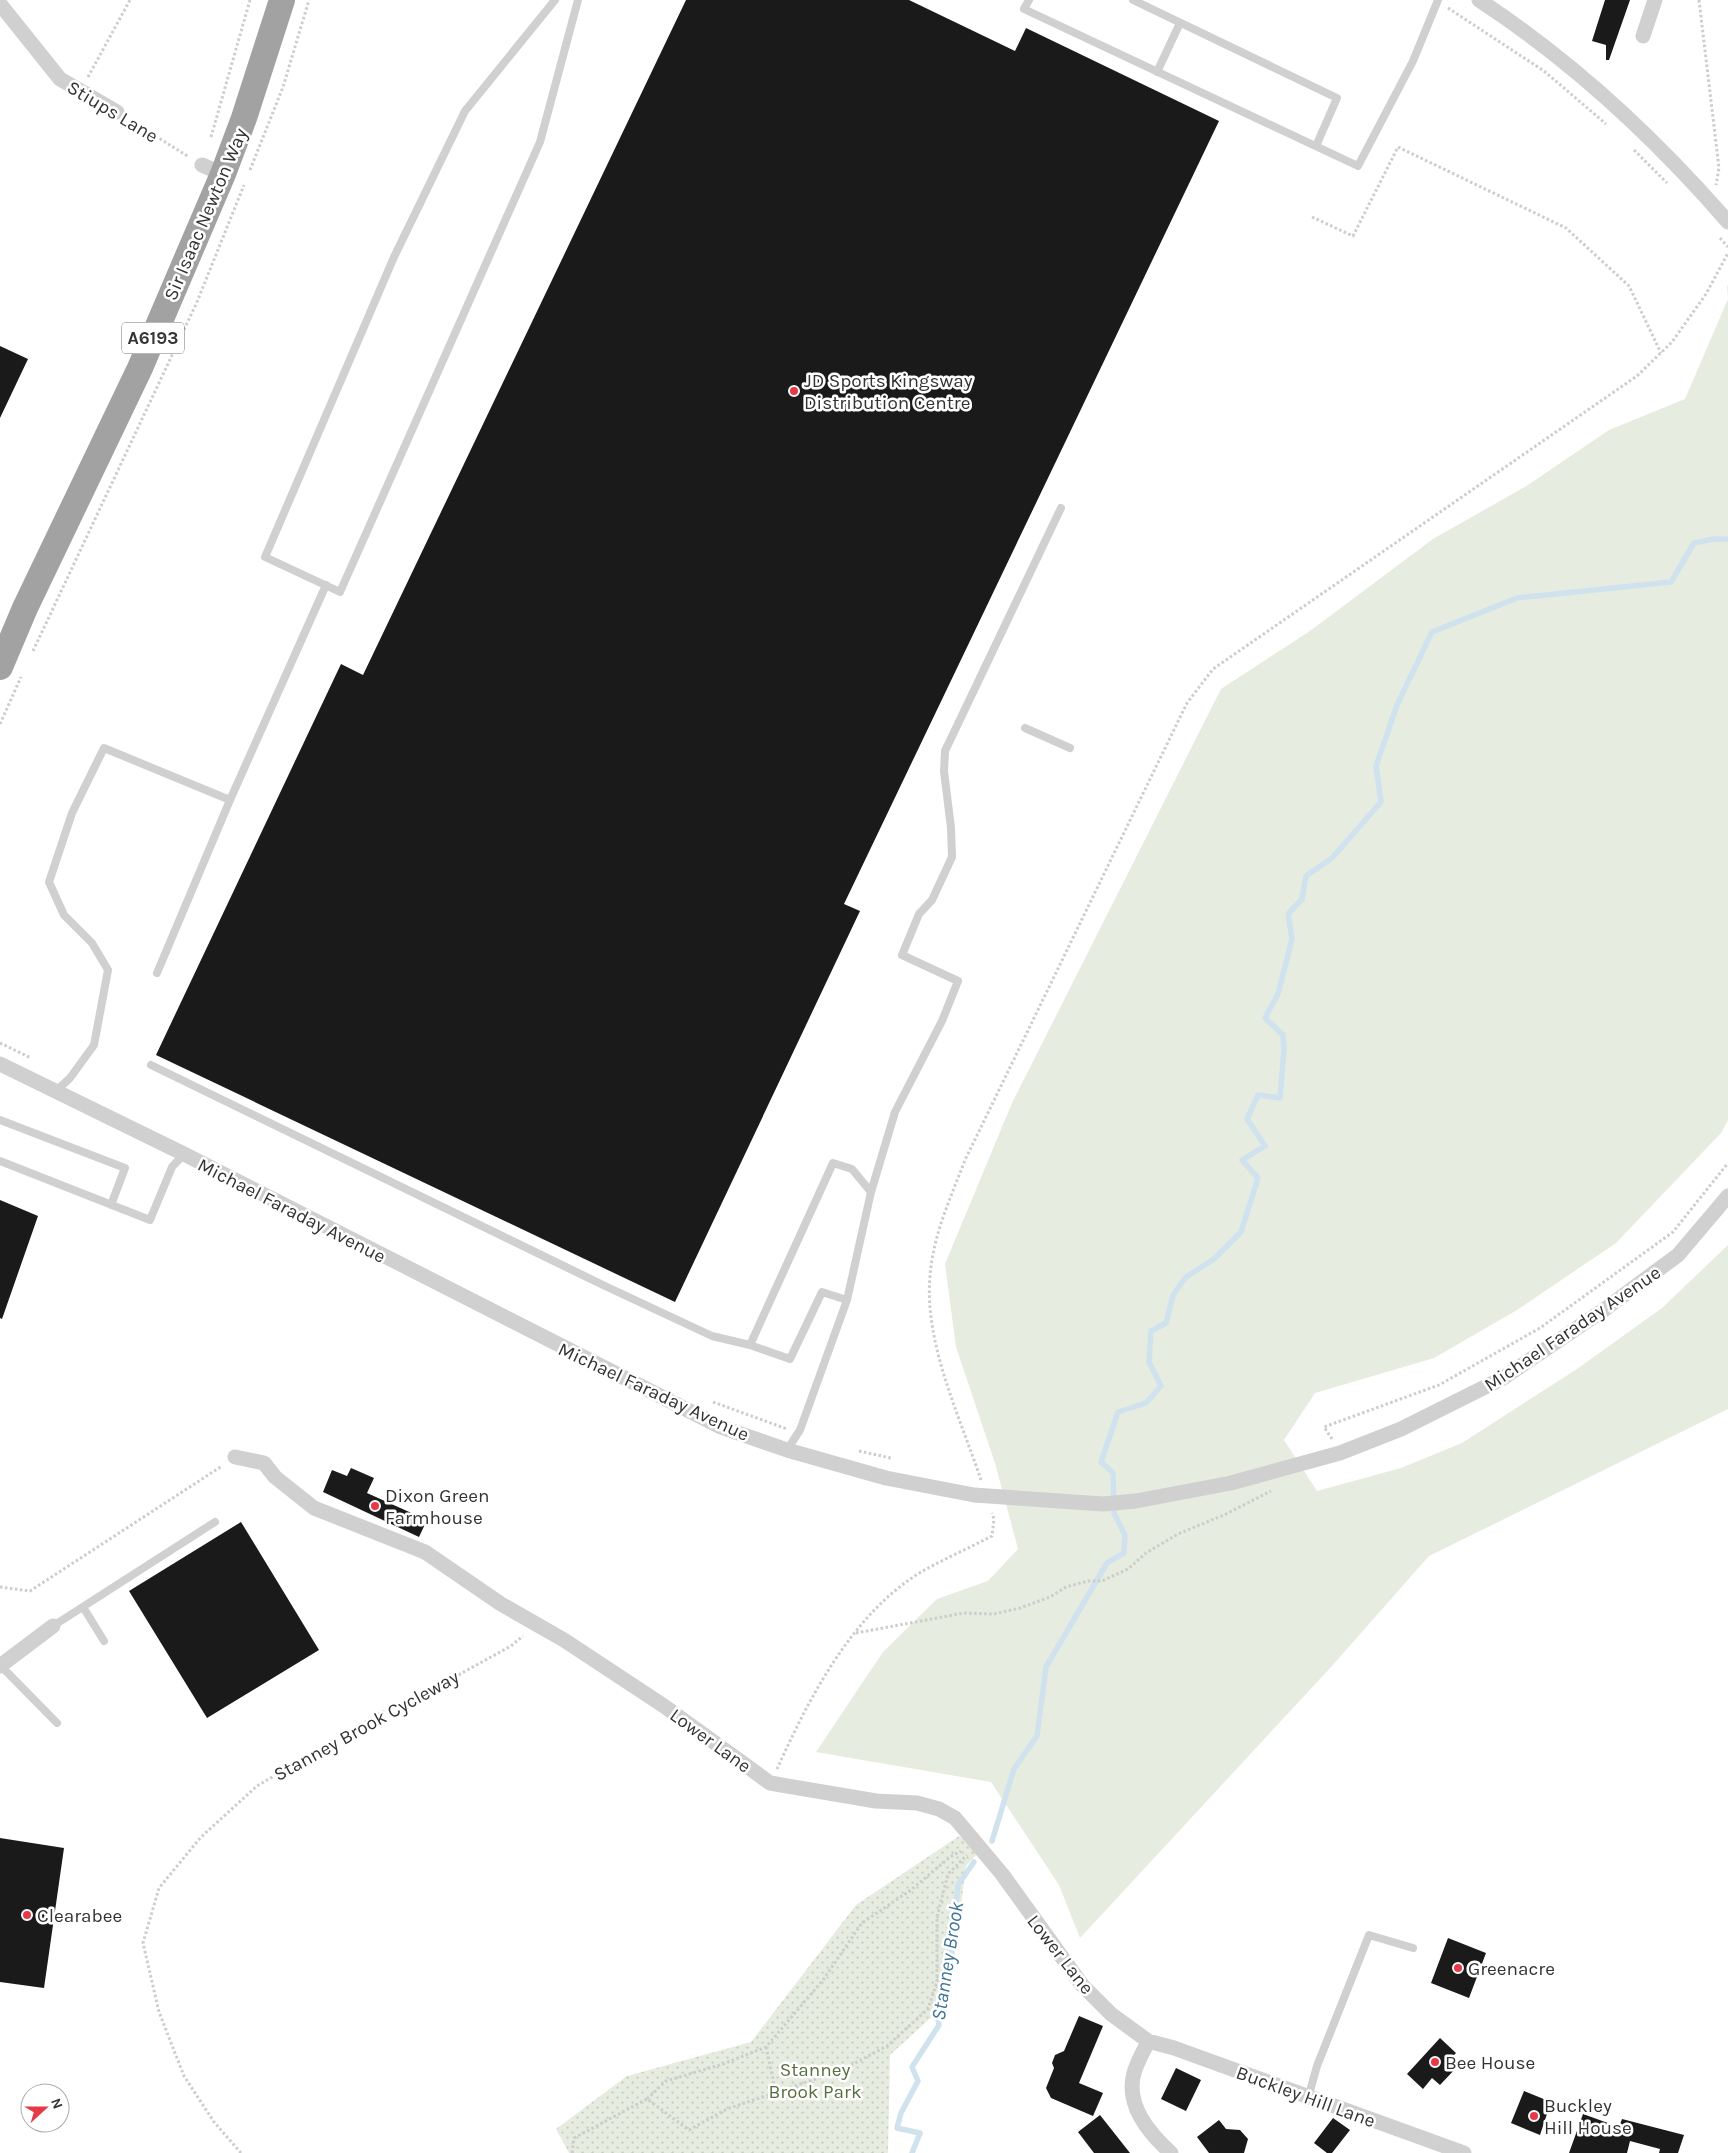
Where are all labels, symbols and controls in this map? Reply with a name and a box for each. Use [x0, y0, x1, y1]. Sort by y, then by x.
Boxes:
street label: Stiups Lane [63, 76, 162, 148]
street label: Sir Isaac Newton Way [160, 125, 252, 304]
road number: A6193 [122, 322, 184, 353]
place label: JD Sports Kingsway Distribution Centre [804, 370, 973, 414]
marker: JD Sports Kingsway Distribution Centre [788, 385, 800, 397]
street label: Michael Faraday Avenue [194, 1154, 389, 1268]
street label: Michael Faraday Avenue [1480, 1262, 1665, 1396]
street label: Michael Faraday Avenue [555, 1338, 752, 1446]
place label: Dixon Green Farmhouse [385, 1485, 489, 1529]
marker: Dixon Green Farmhouse [369, 1500, 381, 1512]
street label: Stanney Brook Cycleway [270, 1666, 463, 1786]
street label: Lower Lane [666, 1704, 755, 1778]
water label: Stanney Brook [927, 1899, 968, 2022]
place label: Clearabee [37, 1905, 122, 1927]
marker: Clearabee [21, 1909, 33, 1921]
street label: Lower Lane [1022, 1911, 1098, 1999]
place label: Greenacre [1468, 1958, 1555, 1980]
marker: Greenacre [1452, 1962, 1464, 1974]
place label: Bee House [1445, 2052, 1535, 2074]
marker: Bee House [1429, 2056, 1441, 2068]
park label: Stanney Brook Park [768, 2059, 862, 2103]
street label: Buckley Hill Lane [1233, 2062, 1378, 2132]
north arrow [20, 2083, 70, 2133]
place label: Buckley Hill House [1544, 2095, 1632, 2139]
text: N [47, 2096, 66, 2111]
marker: Buckley Hill House [1528, 2110, 1540, 2122]

